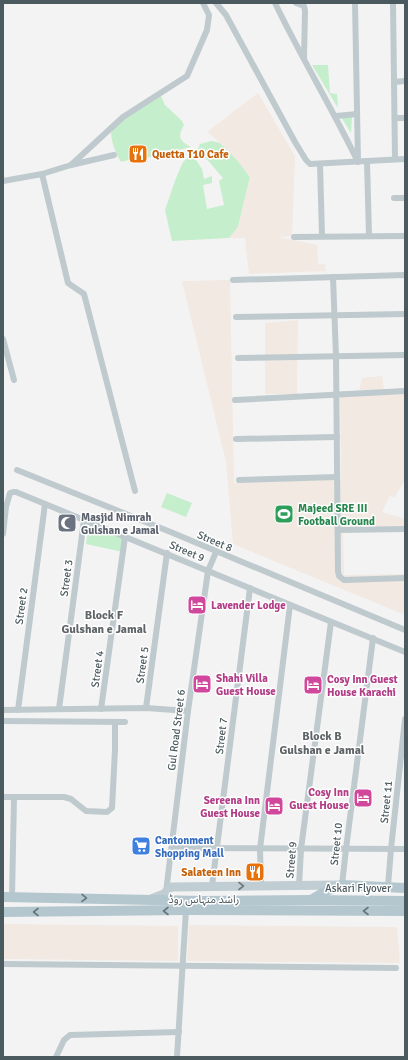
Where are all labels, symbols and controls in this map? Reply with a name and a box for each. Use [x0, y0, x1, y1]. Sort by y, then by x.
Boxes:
restaurant icon: Quetta T10 Cafe [127, 143, 149, 165]
place label: Quetta T10 Cafe [152, 148, 229, 161]
place label: Majeed SRE III Football Ground [298, 502, 375, 528]
sports icon: Majeed SRE III Football Ground [273, 503, 295, 525]
place label: Masjid Nimrah Gulshan e Jamal [81, 511, 160, 537]
mosque icon: Masjid Nimrah Gulshan e Jamal [56, 512, 78, 534]
street label: Street 8 [195, 528, 234, 555]
street label: Street 9 [167, 538, 206, 565]
street label: Street 3 [57, 559, 76, 597]
street label: Street 2 [12, 587, 31, 625]
hotel icon: Lavender Lodge [186, 594, 208, 616]
place label: Lavender Lodge [211, 599, 286, 612]
district label: Block F Gulshan e Jamal [61, 608, 147, 637]
street label: Street 5 [133, 646, 152, 684]
street label: Street 4 [88, 650, 107, 688]
place label: Shahi Villa Guest House [216, 672, 276, 698]
hotel icon: Shahi Villa Guest House [191, 673, 213, 695]
place label: Cosy Inn Guest House Karachi [327, 673, 398, 699]
hotel icon: Cosy Inn Guest House Karachi [302, 674, 324, 696]
street label: Gul Road Street 6 [165, 689, 188, 771]
street label: Street 7 [213, 717, 230, 755]
district label: Block B Gulshan e Jamal [279, 729, 365, 758]
street label: Street 11 [378, 780, 395, 824]
place label: Cosy Inn Guest House [289, 786, 350, 812]
hotel icon: Cosy Inn Guest House [352, 787, 374, 809]
place label: Sereena Inn Guest House [200, 794, 261, 820]
hotel icon: Sereena Inn Guest House [263, 795, 285, 817]
street label: Street 10 [328, 822, 345, 866]
place label: Cantonment Shopping Mall [155, 834, 224, 860]
supermarket icon: Cantonment Shopping Mall [130, 835, 152, 857]
street label: Street 9 [283, 841, 300, 879]
restaurant icon: Salateen Inn [244, 861, 266, 883]
place label: Salateen Inn [181, 866, 241, 879]
one-way arrow [238, 882, 244, 890]
street label: Askari Flyover [325, 882, 391, 895]
street label: راشد منہاس روڈ [169, 893, 239, 906]
one-way arrow [81, 894, 87, 903]
one-way arrow [163, 907, 169, 915]
one-way arrow [363, 907, 369, 915]
one-way arrow [33, 908, 39, 916]

